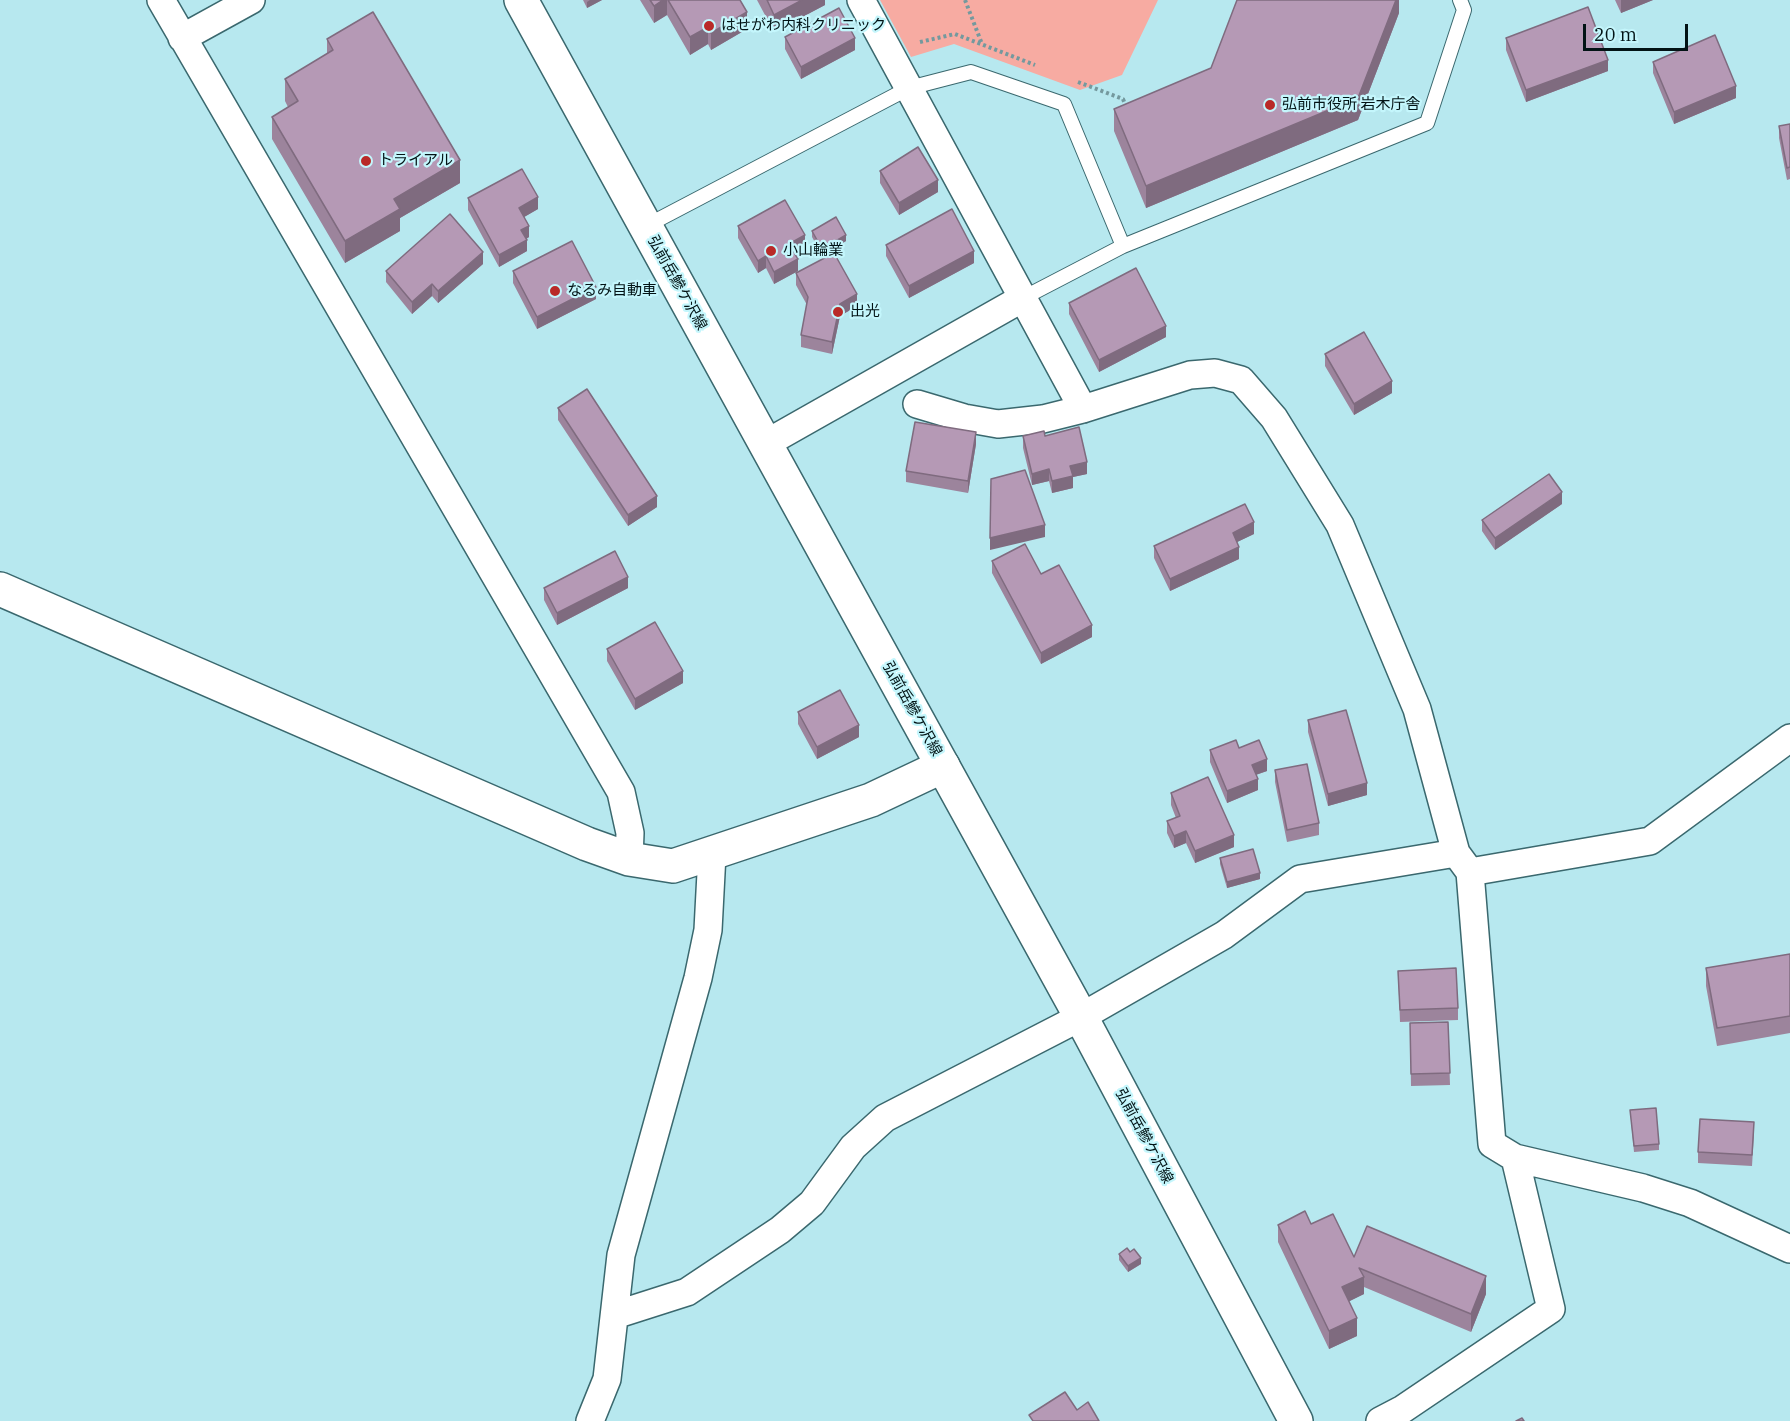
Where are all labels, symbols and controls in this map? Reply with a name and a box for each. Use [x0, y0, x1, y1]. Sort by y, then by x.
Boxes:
scale bar [1586, 12, 1691, 50]
place label: はせがわ内科クリニック [721, 17, 886, 35]
marker: はせがわ内科クリニック [702, 19, 716, 33]
text: 20 m [1594, 23, 1637, 46]
place label: 弘前市役所 岩木庁舎 [1282, 96, 1420, 114]
marker: 弘前市役所 岩木庁舎 [1263, 98, 1277, 112]
place label: トライアル [378, 152, 453, 170]
marker: トライアル [359, 154, 373, 168]
street label: 弘前岳鰺ケ沢線 [644, 233, 710, 333]
place label: 小山輪業 [783, 242, 843, 260]
marker: 小山輪業 [764, 244, 778, 258]
place label: なるみ自動車 [567, 282, 657, 300]
marker: なるみ自動車 [548, 284, 562, 298]
place label: 出光 [850, 303, 880, 321]
marker: 出光 [831, 305, 845, 319]
street label: 弘前岳鰺ケ沢線 [879, 659, 945, 759]
street label: 弘前岳鰺ケ沢線 [1111, 1085, 1177, 1187]

